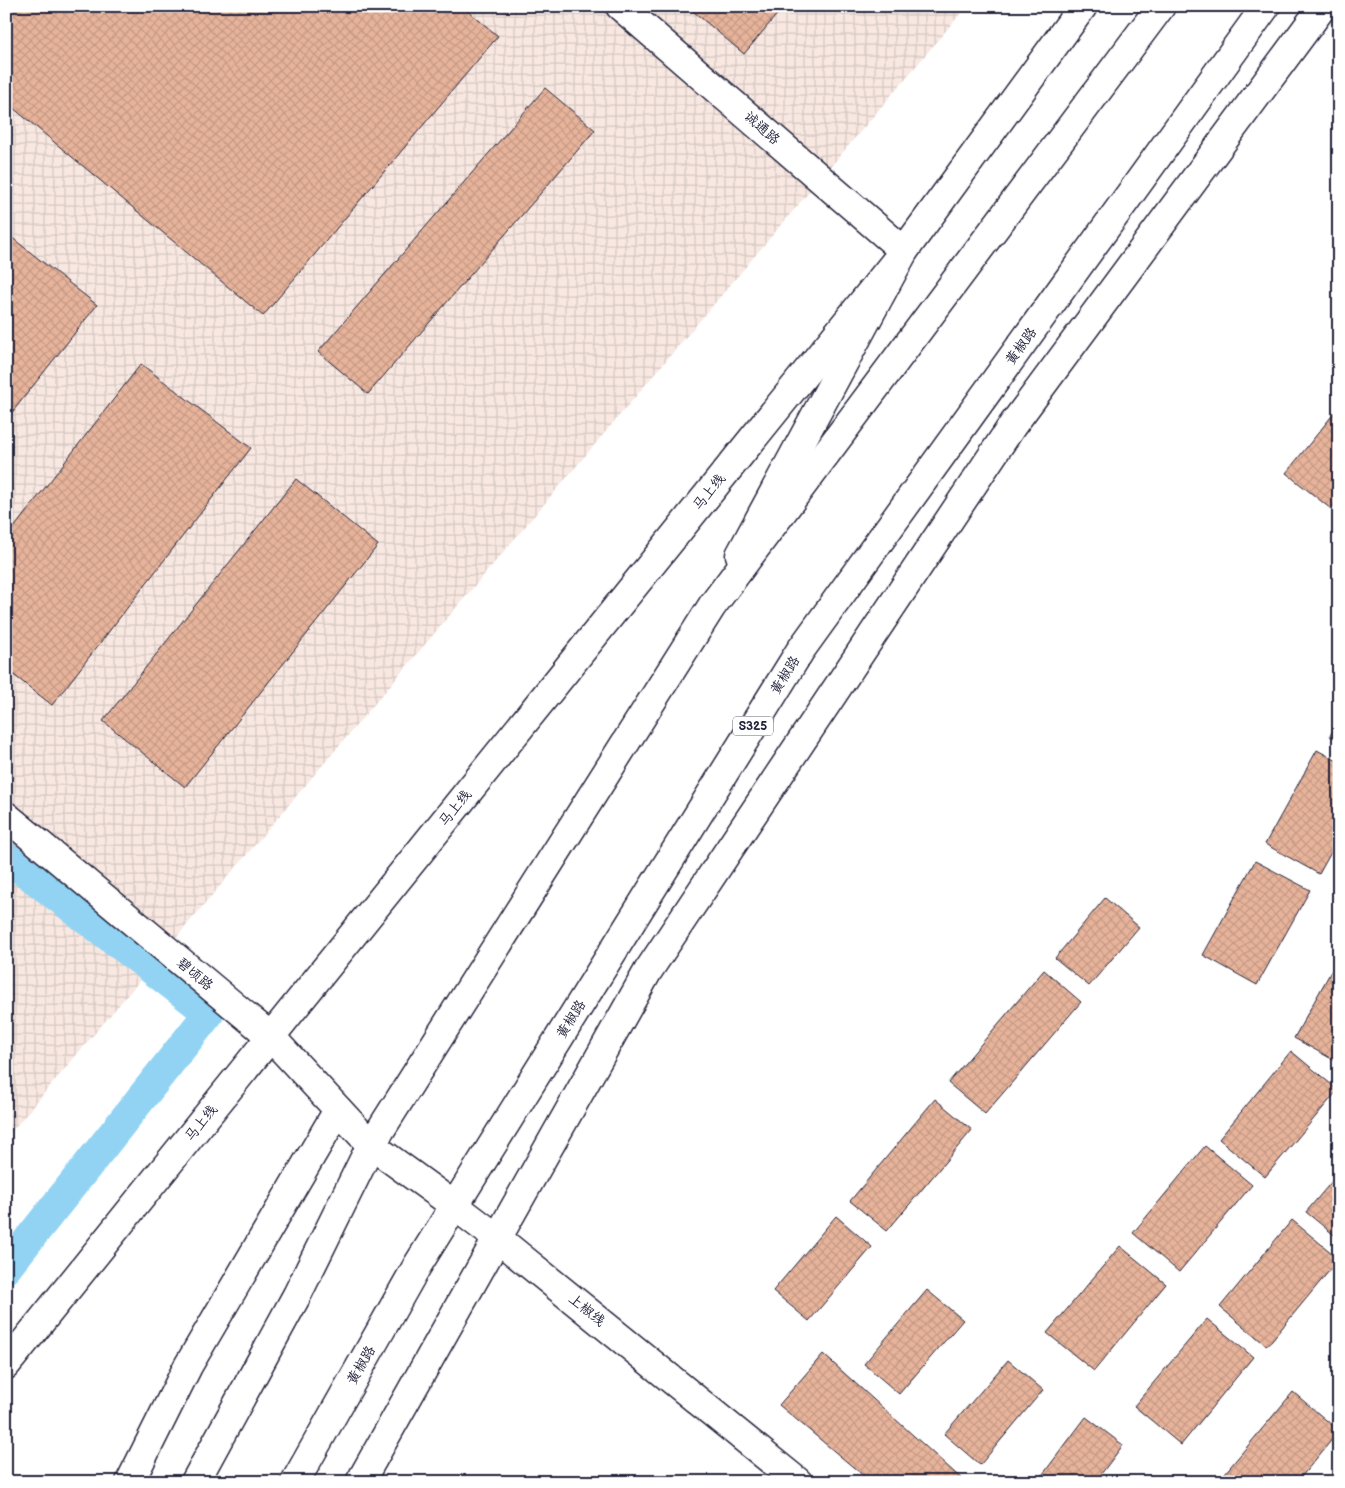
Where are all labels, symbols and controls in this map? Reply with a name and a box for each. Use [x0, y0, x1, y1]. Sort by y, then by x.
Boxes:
street label: 诚通路 [741, 108, 783, 148]
street label: 黄椒路 [1002, 324, 1040, 368]
street label: 马上线 [689, 470, 729, 514]
street label: 黄椒路 [767, 653, 803, 697]
road number: S325 [733, 716, 773, 736]
street label: 马上线 [435, 786, 475, 830]
street label: 碧顷路 [173, 954, 217, 994]
street label: 黄椒路 [553, 997, 589, 1041]
street label: 马上线 [181, 1101, 221, 1145]
street label: 上椒线 [565, 1290, 609, 1330]
street label: 黄椒路 [343, 1343, 379, 1387]

